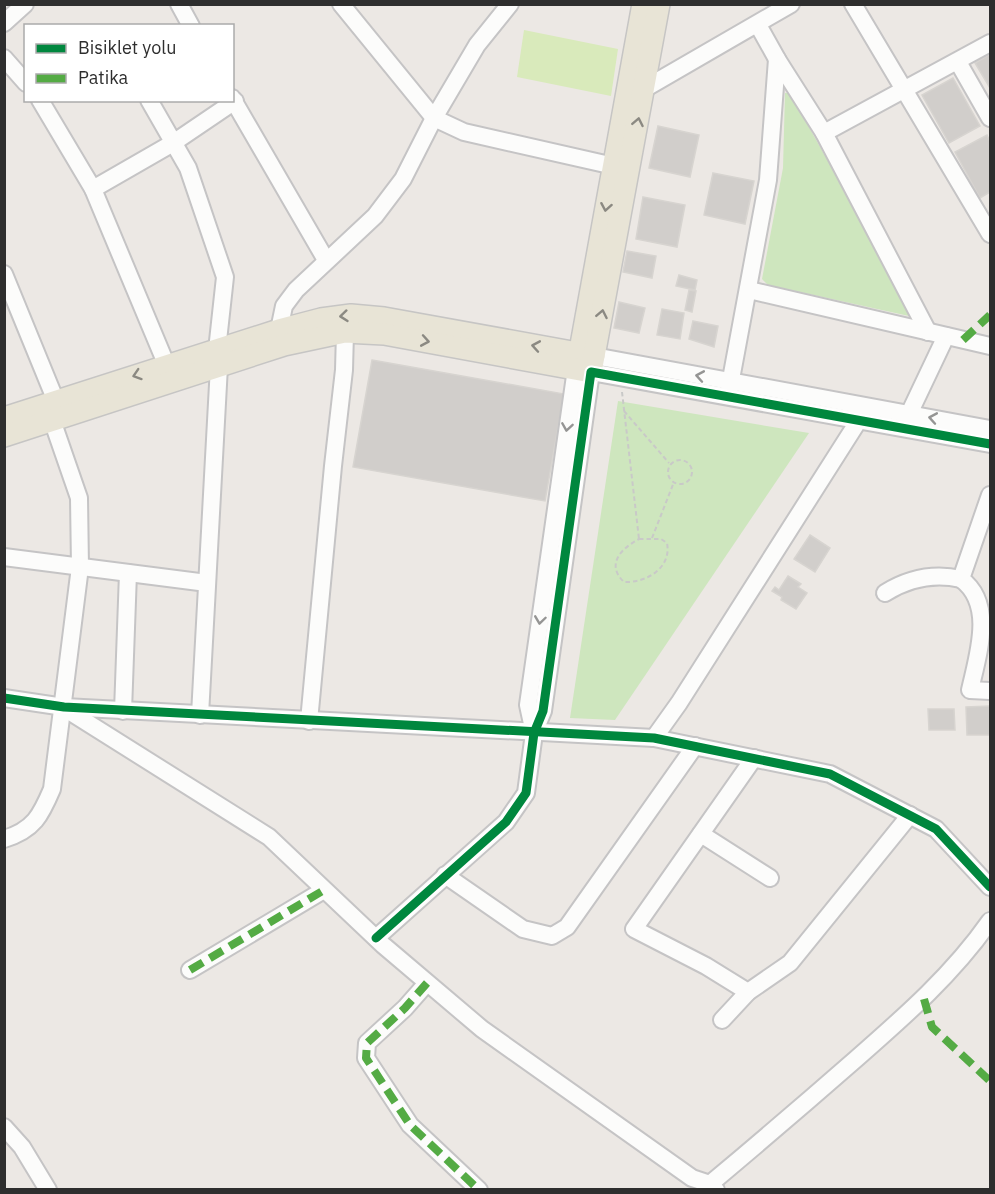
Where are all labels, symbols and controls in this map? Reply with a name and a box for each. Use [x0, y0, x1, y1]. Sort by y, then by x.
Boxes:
legend [24, 24, 234, 102]
text: Bisiklet yolu [78, 36, 176, 59]
text: Patika [78, 66, 129, 89]
one-way arrow [631, 118, 644, 128]
one-way arrow [600, 201, 613, 211]
one-way arrow [340, 309, 349, 322]
one-way arrow [595, 309, 608, 319]
one-way arrow [419, 334, 429, 347]
one-way arrow [532, 340, 542, 353]
one-way arrow [132, 368, 143, 381]
one-way arrow [695, 370, 705, 383]
one-way arrow [928, 412, 938, 425]
one-way arrow [562, 422, 574, 431]
one-way arrow [535, 615, 547, 624]

